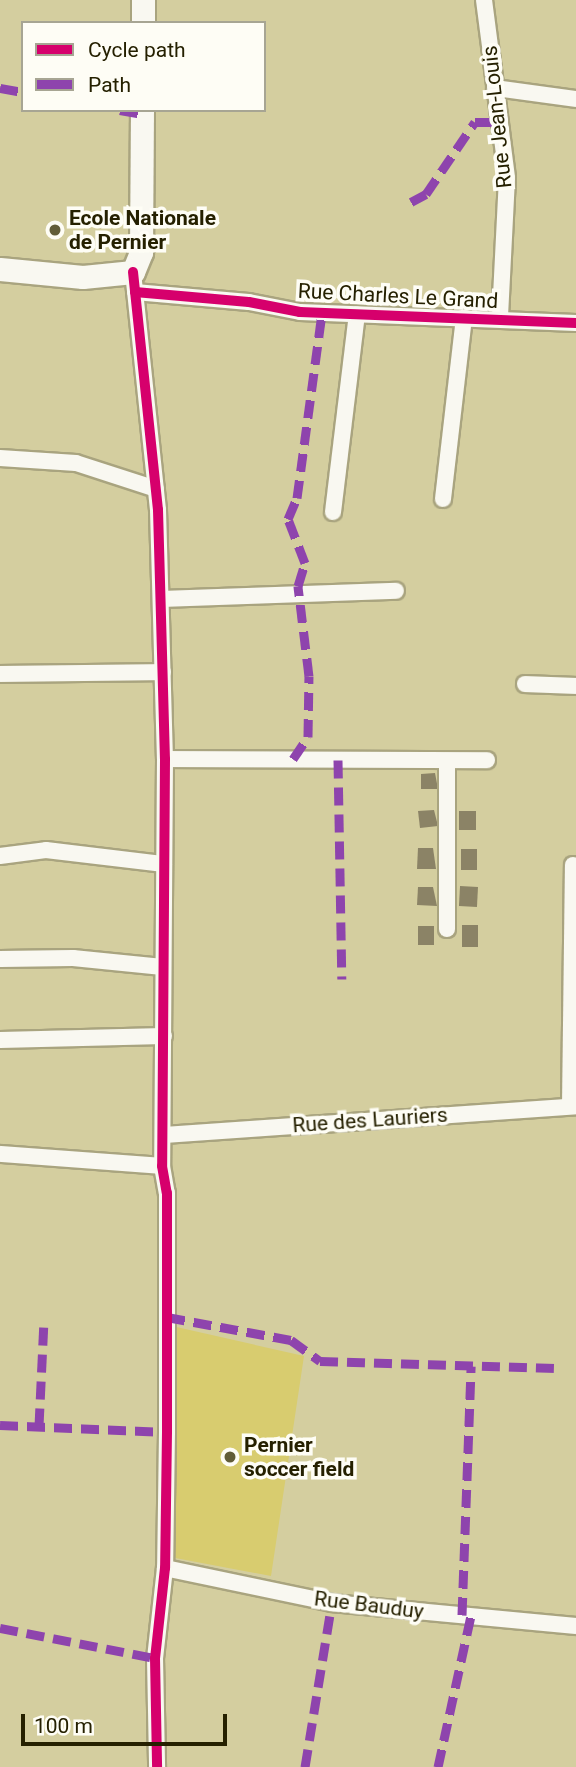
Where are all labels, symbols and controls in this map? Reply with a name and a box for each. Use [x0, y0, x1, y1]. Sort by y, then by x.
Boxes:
legend [21, 21, 266, 112]
text: Cycle path [88, 38, 186, 62]
street label: Rue Jean-Louis [477, 44, 517, 190]
text: Path [88, 73, 131, 97]
place label: Ecole Nationale de Pernier [69, 205, 216, 255]
marker: Ecole Nationale de Pernier [47, 222, 63, 238]
street label: Rue Charles Le Grand [297, 278, 499, 314]
street label: Rue des Lauriers [292, 1102, 448, 1138]
place label: Pernier soccer field [244, 1432, 354, 1482]
marker: Pernier soccer field [222, 1449, 238, 1465]
street label: Rue Bauduy [313, 1586, 425, 1624]
scale bar [24, 1700, 231, 1744]
text: 100 m [34, 1714, 93, 1738]

